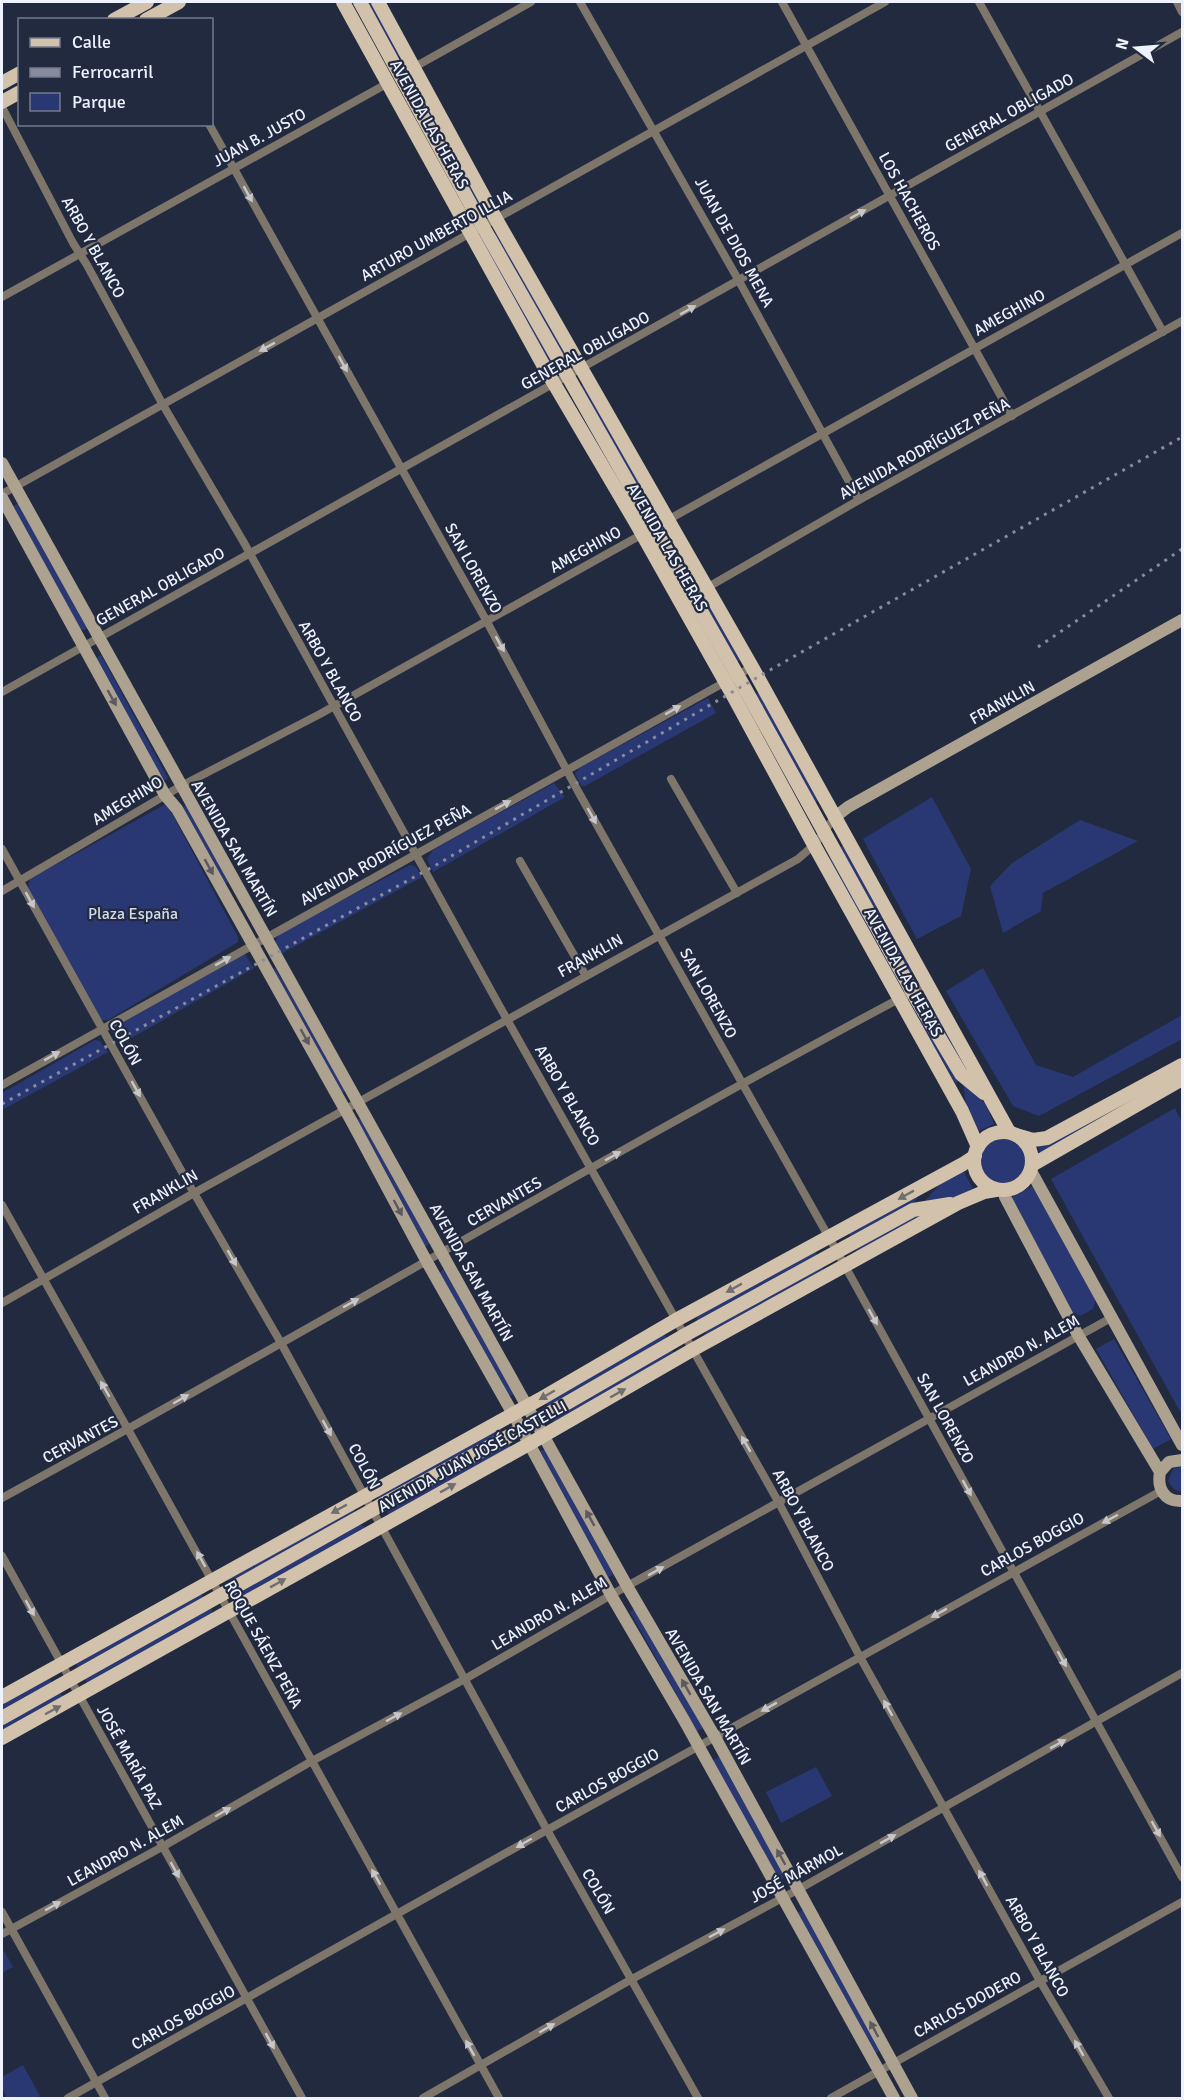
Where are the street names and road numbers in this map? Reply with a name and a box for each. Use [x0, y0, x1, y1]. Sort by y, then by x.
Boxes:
street label: AVENIDA LAS HERAS [385, 56, 473, 193]
street label: GENERAL OBLIGADO [941, 69, 1078, 157]
street label: JUAN B. JUSTO [209, 104, 310, 172]
street label: LOS HACHEROS [874, 149, 944, 254]
street label: JUAN DE DIOS MENA [690, 174, 778, 311]
street label: ARTURO UMBERTO ILLIA [357, 186, 516, 286]
street label: ARBO Y BLANCO [57, 193, 129, 302]
street label: AMEGHINO [970, 285, 1049, 341]
street label: GENERAL OBLIGADO [517, 307, 654, 395]
street label: AVENIDA RODRÍGUEZ PEÑA [836, 393, 1014, 504]
street label: AVENIDA LAS HERAS [622, 480, 712, 615]
street label: SAN LORENZO [440, 520, 506, 617]
street label: AMEGHINO [546, 522, 625, 578]
street label: GENERAL OBLIGADO [92, 543, 229, 631]
street label: ARBO Y BLANCO [294, 617, 366, 726]
street label: FRANKLIN [966, 677, 1039, 729]
street label: AMEGHINO [89, 772, 166, 830]
street label: AVENIDA SAN MARTÍN [187, 776, 282, 921]
street label: AVENIDA RODRÍGUEZ PEÑA [297, 799, 475, 910]
street label: AVENIDA LAS HERAS [859, 904, 947, 1041]
street label: FRANKLIN [554, 930, 627, 982]
street label: SAN LORENZO [675, 945, 741, 1042]
street label: COLÓN [104, 1016, 146, 1069]
street label: ARBO Y BLANCO [530, 1041, 604, 1150]
street label: FRANKLIN [129, 1165, 202, 1219]
street label: CERVANTES [464, 1172, 545, 1231]
street label: AVENIDA SAN MARTÍN [425, 1200, 517, 1345]
street label: LEANDRO N. ALEM [960, 1311, 1083, 1391]
street label: SAN LORENZO [912, 1370, 978, 1467]
street label: AVENIDA JUAN JOSÉ CASTELLI [375, 1397, 570, 1517]
street label: CERVANTES [39, 1412, 122, 1468]
street label: COLÓN [344, 1440, 385, 1493]
street label: ARBO Y BLANCO [768, 1466, 839, 1575]
street label: CARLOS BOGGIO [977, 1508, 1088, 1582]
street label: LEANDRO N. ALEM [488, 1573, 611, 1655]
street label: ROQUE SÁENZ PEÑA [220, 1577, 307, 1712]
street label: AVENIDA SAN MARTÍN [661, 1624, 756, 1769]
street label: JOSÉ MARÍA PAZ [92, 1702, 166, 1813]
street label: CARLOS BOGGIO [552, 1744, 663, 1818]
street label: LEANDRO N. ALEM [64, 1811, 187, 1891]
street label: JOSÉ MÁRMOL [747, 1840, 846, 1908]
street label: COLÓN [577, 1865, 619, 1918]
street label: ARBO Y BLANCO [1001, 1892, 1073, 2001]
street label: CARLOS DODERO [910, 1967, 1025, 2043]
street label: CARLOS BOGGIO [128, 1981, 239, 2055]

